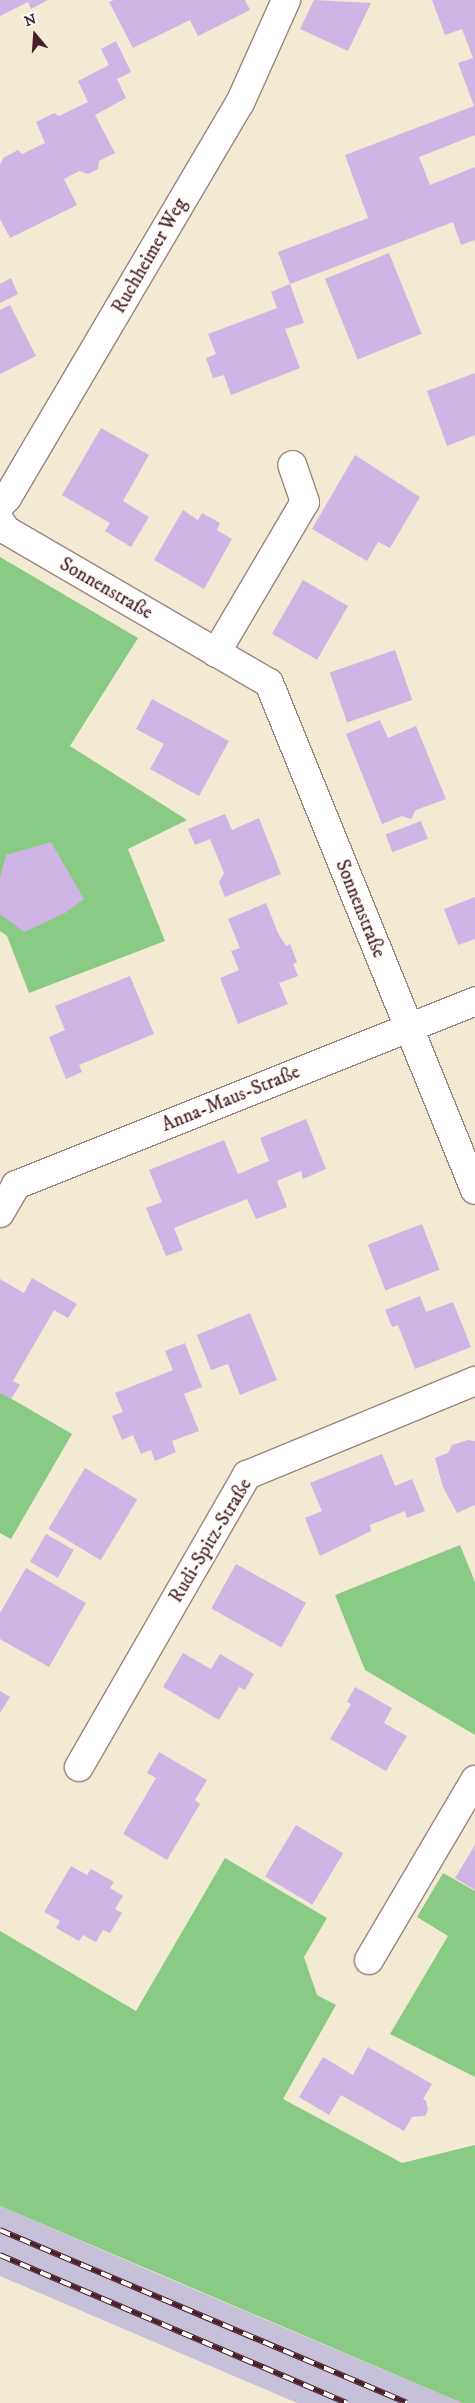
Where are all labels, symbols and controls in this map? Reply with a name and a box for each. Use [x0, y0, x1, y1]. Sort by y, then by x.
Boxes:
north arrow [10, 10, 60, 60]
text: N [22, 10, 39, 31]
street label: Ruchheimer Weg [108, 194, 192, 318]
street label: Sonnenstraße [55, 553, 157, 625]
street label: Sonnenstraße [330, 857, 390, 961]
street label: Anna-Maus-Straße [159, 1061, 303, 1137]
street label: Rudi-Spitz-Straße [165, 1475, 257, 1607]

